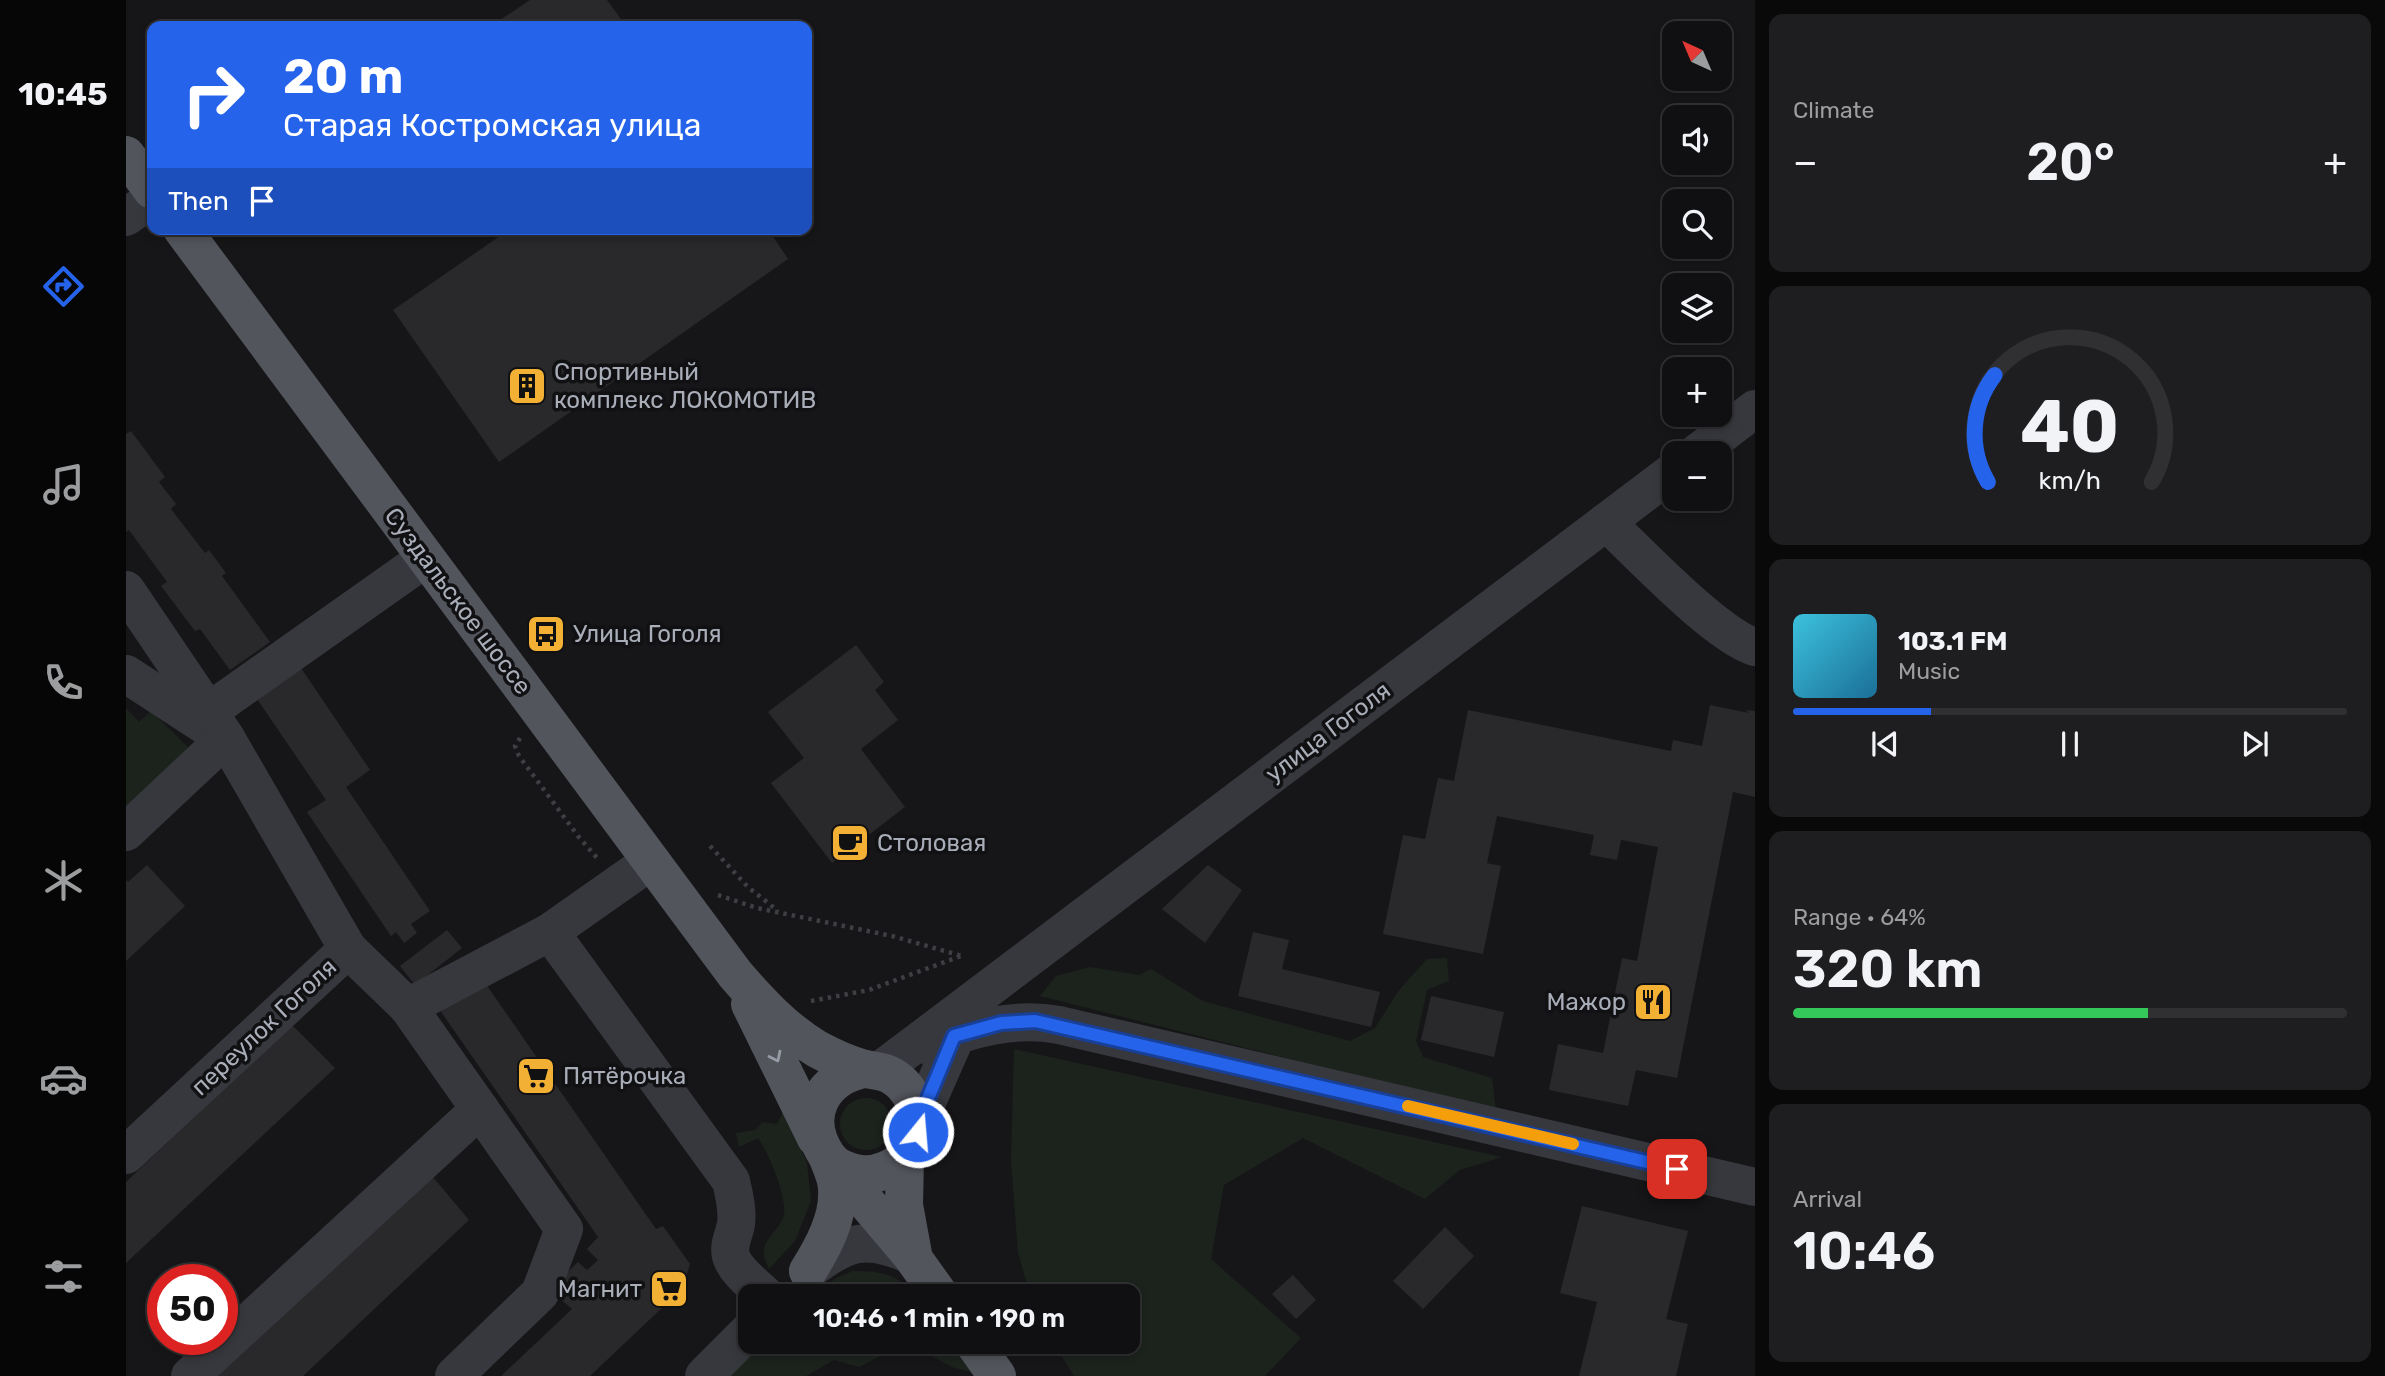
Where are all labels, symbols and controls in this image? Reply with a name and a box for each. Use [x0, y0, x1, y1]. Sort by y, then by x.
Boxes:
north arrow [1662, 21, 1732, 91]
map controls [1662, 21, 1732, 511]
text: 20 m [283, 47, 404, 105]
icon: right [168, 49, 259, 140]
text: 10:45 [18, 75, 108, 113]
text: Climate [1793, 96, 1874, 124]
button: sound [1662, 105, 1732, 175]
text: Старая Костромская улица [283, 106, 701, 144]
text: 20° [2026, 131, 2115, 193]
text: − [1793, 139, 1818, 185]
text: + [2323, 139, 2347, 185]
icon: arrive [243, 182, 281, 220]
text: Then [168, 186, 229, 217]
button: search [1662, 189, 1732, 259]
icon: directions [39, 262, 88, 311]
button: layers [1662, 273, 1732, 343]
button: + [1662, 357, 1732, 427]
place label: Спортивный комплекс ЛОКОМОТИВ [554, 358, 816, 414]
building icon: Спортивный комплекс ЛОКОМОТИВ [506, 365, 548, 407]
text: 40 [2020, 384, 2120, 470]
button: − [1662, 441, 1732, 511]
icon: music [39, 460, 88, 509]
text: km/h [2039, 465, 2101, 494]
street label: Суздальское шоссе [379, 502, 537, 700]
bus stop icon: Улица Гоголя [525, 613, 567, 655]
place label: Улица Гоголя [573, 620, 722, 648]
text: 103.1 FM [1898, 626, 2008, 657]
text: Music [1898, 657, 1960, 685]
icon: phone [39, 658, 88, 707]
street label: улица Гоголя [1260, 676, 1396, 788]
icon: previous [1866, 725, 1904, 763]
icon: pause [2051, 725, 2089, 763]
icon: next [2236, 725, 2274, 763]
cafe icon: Столовая [829, 822, 871, 864]
place label: Столовая [877, 829, 986, 857]
icon: climate [39, 856, 88, 905]
text: Range · 64% [1793, 903, 1926, 931]
text: 320 km [1793, 938, 1982, 1000]
street label: переулок Гоголя [186, 953, 342, 1101]
restaurant icon: Мажор [1632, 981, 1674, 1023]
place label: Мажор [1546, 988, 1626, 1016]
one-way arrow [768, 1050, 782, 1062]
icon: car [39, 1054, 88, 1103]
supermarket icon: Пятёрочка [515, 1055, 557, 1097]
place label: Пятёрочка [563, 1062, 686, 1090]
position arrow [881, 1095, 955, 1169]
pin [1647, 1139, 1707, 1199]
icon: arrive [1658, 1150, 1696, 1188]
text: Arrival [1793, 1185, 1862, 1213]
text: 10:46 [1793, 1220, 1935, 1282]
icon: filters [39, 1252, 88, 1301]
speed limit sign: 50 [147, 1264, 238, 1355]
supermarket icon: Магнит [648, 1268, 690, 1310]
place label: Магнит [558, 1275, 642, 1303]
text: 10:46 · 1 min · 190 m [813, 1303, 1065, 1334]

